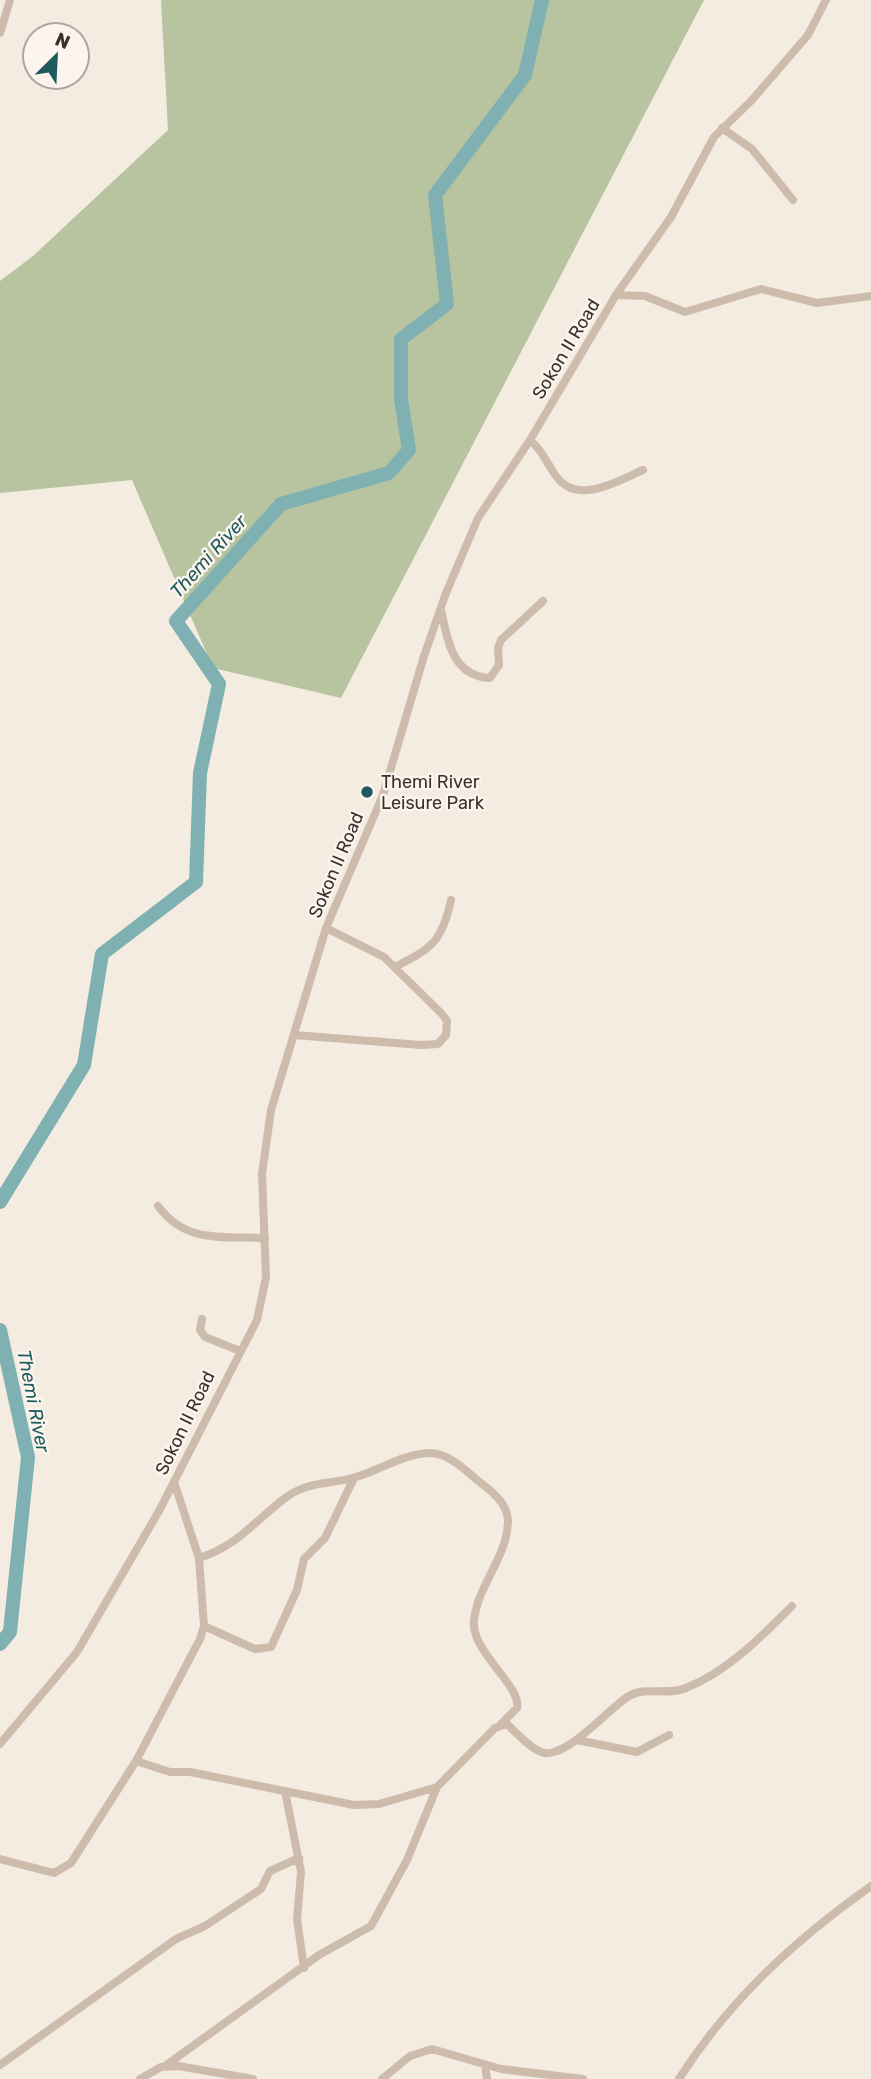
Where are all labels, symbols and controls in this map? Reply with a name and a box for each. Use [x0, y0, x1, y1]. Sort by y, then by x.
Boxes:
north arrow [21, 21, 91, 91]
text: N [52, 28, 74, 54]
street label: Sokon II Road [527, 295, 605, 403]
water label: Themi River [165, 509, 252, 603]
place label: Themi River Leisure Park [381, 771, 485, 814]
marker: Themi River Leisure Park [359, 784, 375, 800]
street label: Sokon II Road [304, 809, 368, 921]
water label: Themi River [12, 1348, 55, 1455]
street label: Sokon II Road [150, 1367, 220, 1479]

